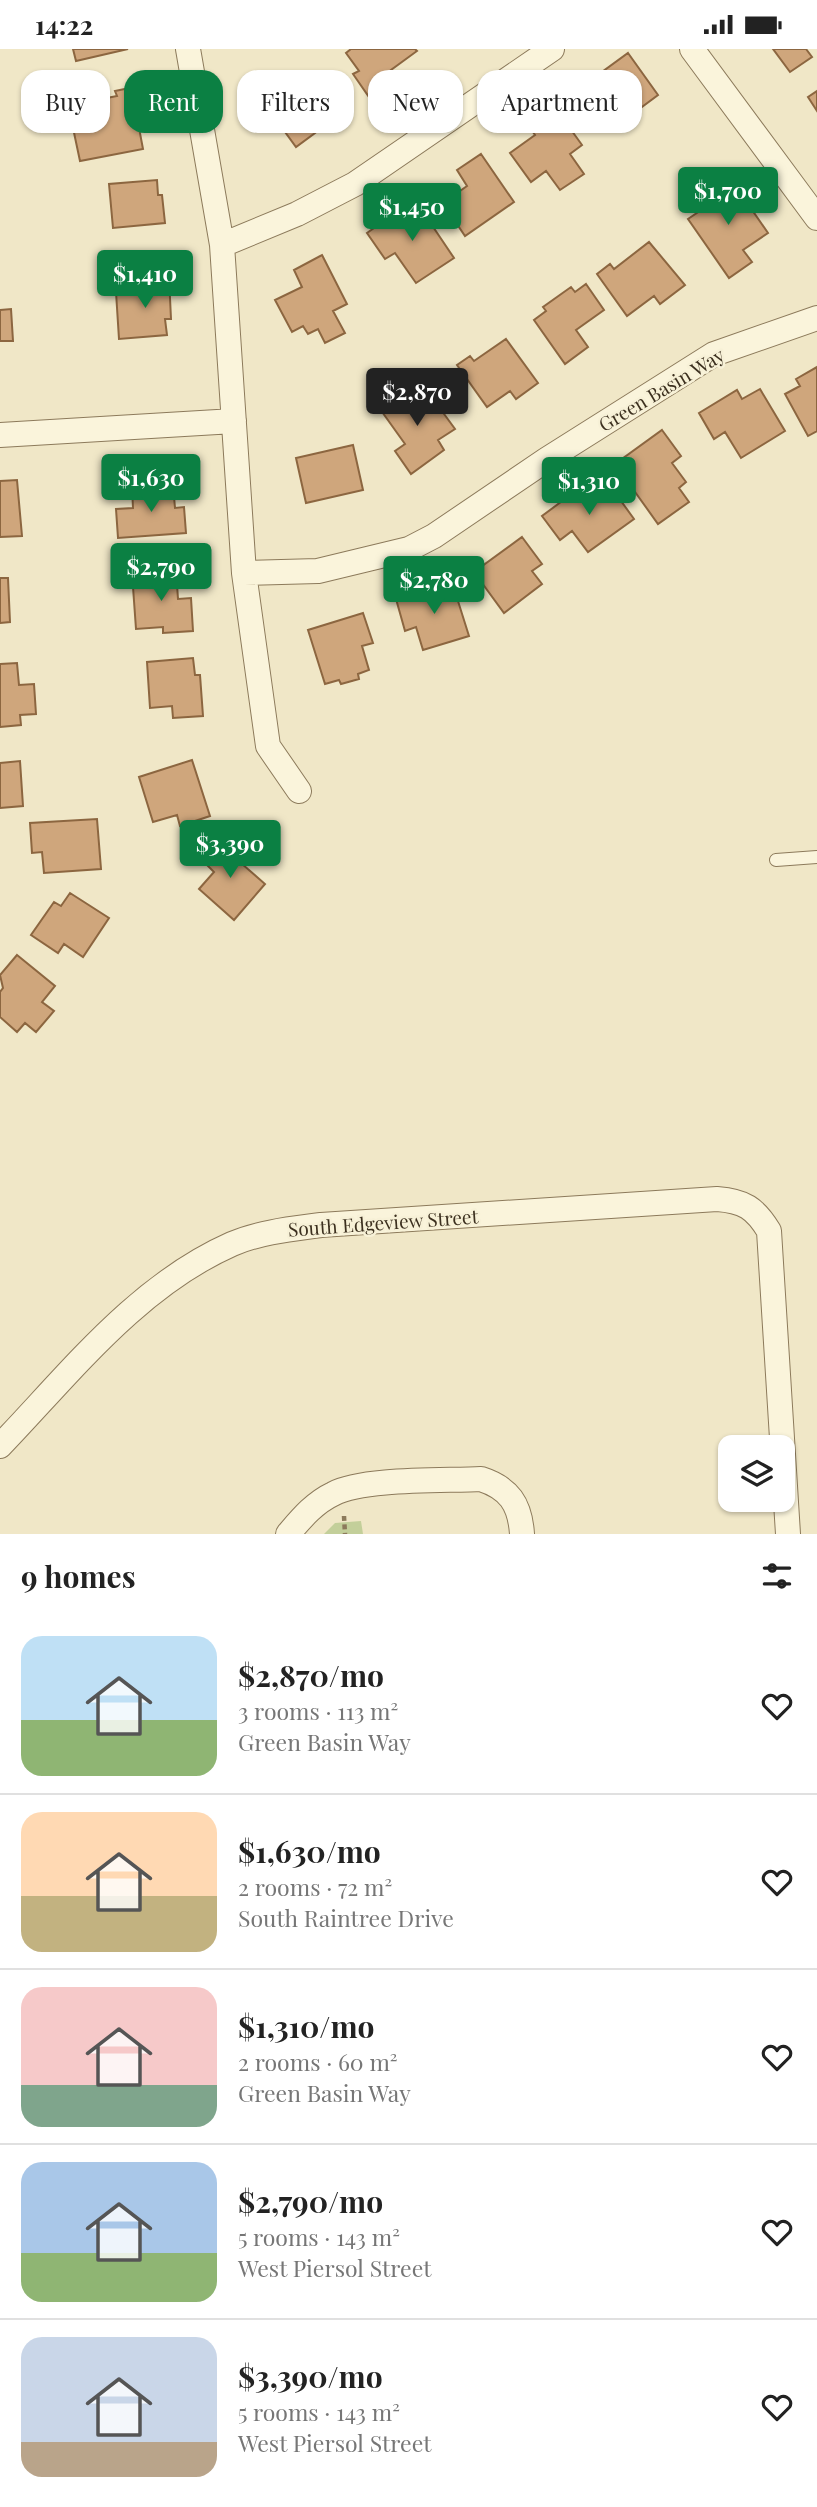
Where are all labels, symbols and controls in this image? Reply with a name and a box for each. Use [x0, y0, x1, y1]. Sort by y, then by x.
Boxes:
text: 14:22 [35, 7, 93, 42]
chip: Buy [21, 70, 110, 133]
chip: Rent [124, 70, 223, 133]
chip: Filters [237, 70, 354, 133]
chip: New [368, 70, 463, 133]
chip: Apartment [477, 70, 642, 133]
pin: $1,700 [671, 167, 785, 227]
text: $1,700 [694, 174, 762, 205]
pin: $1,450 [355, 183, 469, 243]
text: $1,450 [379, 190, 445, 221]
pin: $1,410 [88, 251, 202, 310]
text: $1,410 [113, 257, 177, 288]
street label: Green Basin Way [593, 341, 729, 437]
pin: $2,870 [360, 369, 474, 428]
text: $2,870 [382, 375, 452, 406]
pin: $1,630 [94, 455, 208, 514]
pin: $1,310 [532, 457, 646, 517]
text: $1,630 [117, 461, 185, 492]
text: $1,310 [558, 464, 620, 495]
pin: $2,790 [104, 543, 218, 603]
text: $2,790 [126, 550, 196, 581]
pin: $2,780 [377, 557, 491, 616]
text: $2,780 [399, 563, 469, 594]
pin: $3,390 [173, 821, 287, 880]
text: $3,390 [196, 827, 264, 858]
street label: South Edgeview Street [287, 1202, 479, 1242]
map controls [718, 1435, 795, 1512]
button: layers [718, 1435, 795, 1512]
text: 9 homes [21, 1556, 136, 1596]
icon: filters [758, 1557, 796, 1595]
text: $2,870/mo [238, 1655, 384, 1695]
icon: home [77, 1664, 161, 1748]
icon: heart [758, 1687, 796, 1725]
text: 3 rooms · 113 m² [238, 1695, 398, 1726]
text: Green Basin Way [238, 1726, 411, 1757]
text: $1,630/mo [238, 1831, 381, 1871]
icon: home [77, 1840, 161, 1924]
icon: heart [758, 1863, 796, 1901]
text: 2 rooms · 72 m² [238, 1871, 392, 1902]
text: South Raintree Drive [238, 1902, 454, 1933]
text: $1,310/mo [238, 2006, 375, 2046]
icon: home [77, 2015, 161, 2099]
icon: heart [758, 2038, 796, 2076]
text: 2 rooms · 60 m² [238, 2046, 398, 2077]
text: Green Basin Way [238, 2077, 411, 2108]
text: $2,790/mo [238, 2181, 383, 2221]
icon: home [77, 2190, 161, 2274]
icon: heart [758, 2213, 796, 2251]
text: 5 rooms · 143 m² [238, 2221, 400, 2252]
text: West Piersol Street [238, 2252, 431, 2283]
text: $3,390/mo [238, 2356, 383, 2396]
icon: home [77, 2365, 161, 2449]
icon: heart [758, 2388, 796, 2426]
text: 5 rooms · 143 m² [238, 2396, 400, 2427]
text: West Piersol Street [238, 2427, 431, 2458]

